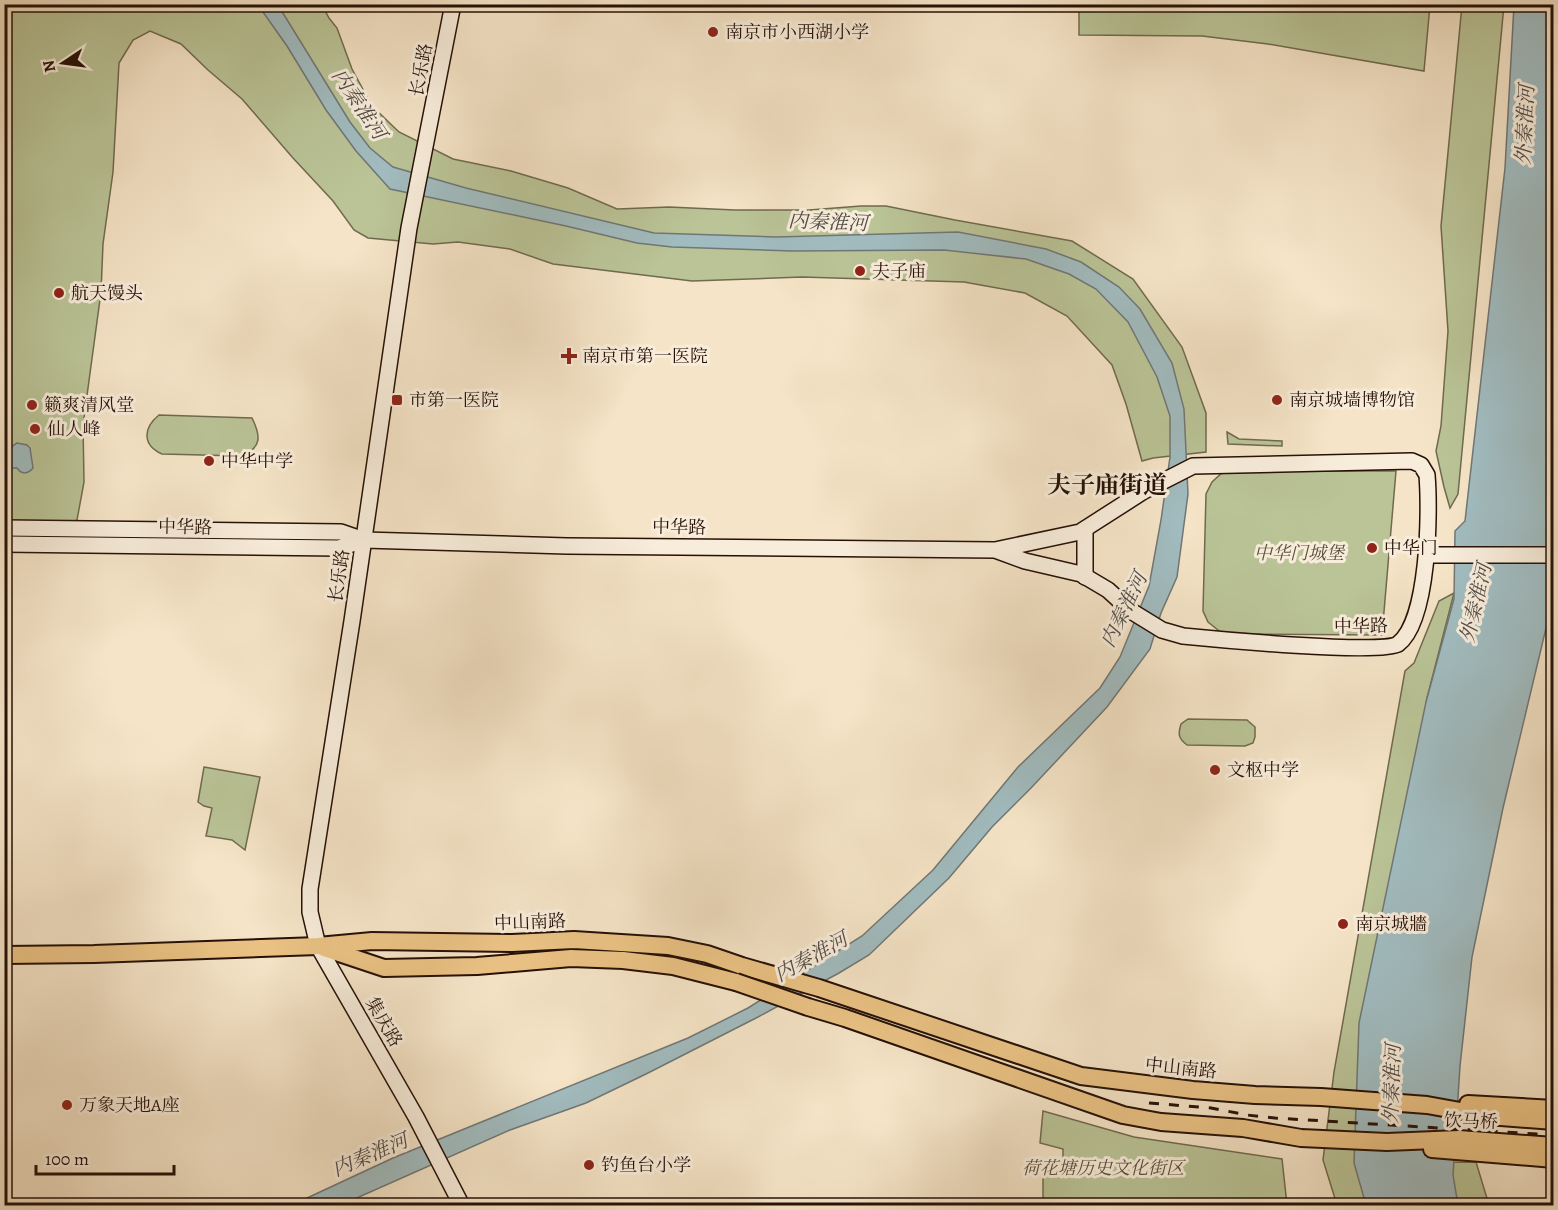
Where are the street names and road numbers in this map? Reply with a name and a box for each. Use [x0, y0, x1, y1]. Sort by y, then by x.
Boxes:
street label: 长乐路 [404, 41, 438, 99]
street label: 中华路 [158, 515, 212, 539]
street label: 中华路 [652, 515, 706, 539]
street label: 长乐路 [323, 548, 355, 604]
street label: 中华路 [1334, 614, 1388, 638]
street label: 中山南路 [494, 909, 566, 935]
street label: 集庆路 [360, 993, 408, 1051]
street label: 中山南路 [1144, 1052, 1218, 1084]
street label: 饮马桥 [1444, 1108, 1498, 1134]

